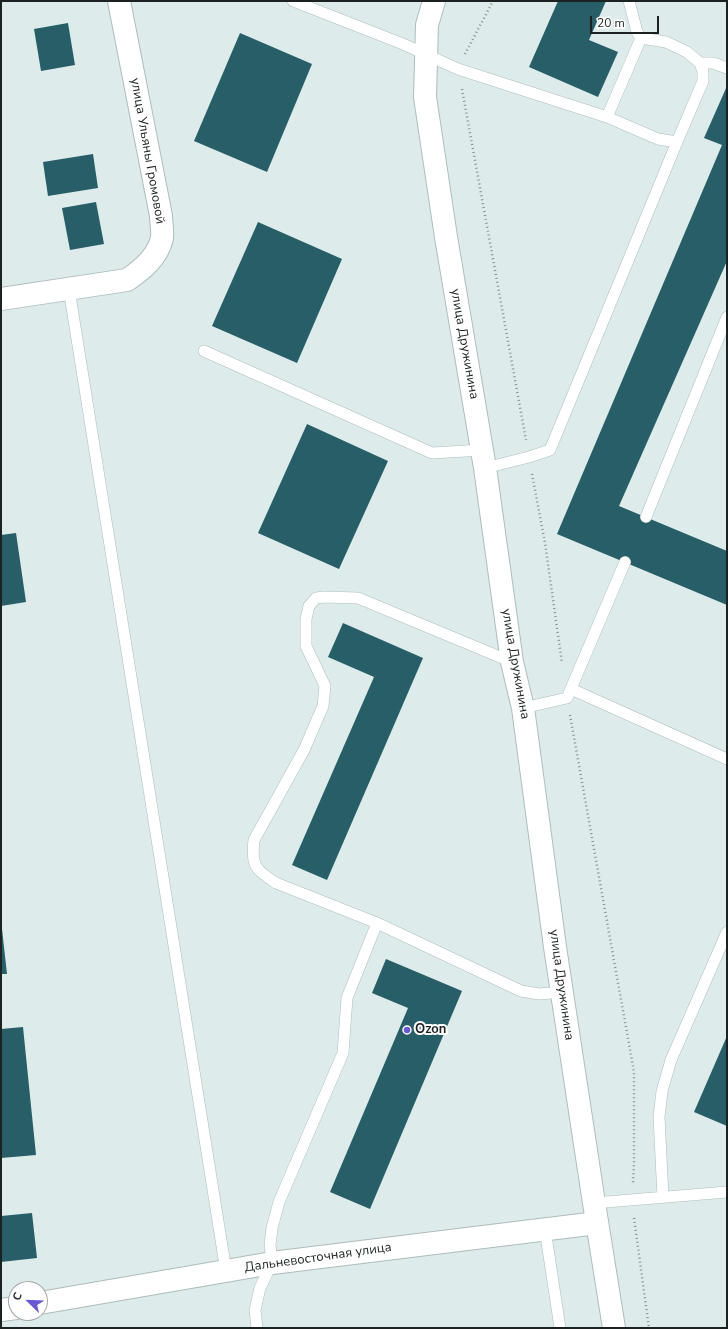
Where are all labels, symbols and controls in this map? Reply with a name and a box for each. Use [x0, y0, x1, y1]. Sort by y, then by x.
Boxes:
scale bar [592, 8, 661, 34]
text: 20 m [597, 15, 625, 31]
street label: улица Ульяны Громовой [126, 77, 168, 225]
street label: улица Дружинина [447, 288, 481, 400]
street label: улица Дружинина [498, 608, 532, 720]
street label: улица Дружинина [545, 929, 577, 1041]
place label: Ozon [415, 1022, 446, 1038]
marker: Ozon [402, 1025, 412, 1035]
street label: Дальневосточная улица [243, 1240, 393, 1276]
north arrow [8, 1281, 48, 1321]
text: С [9, 1290, 26, 1303]

